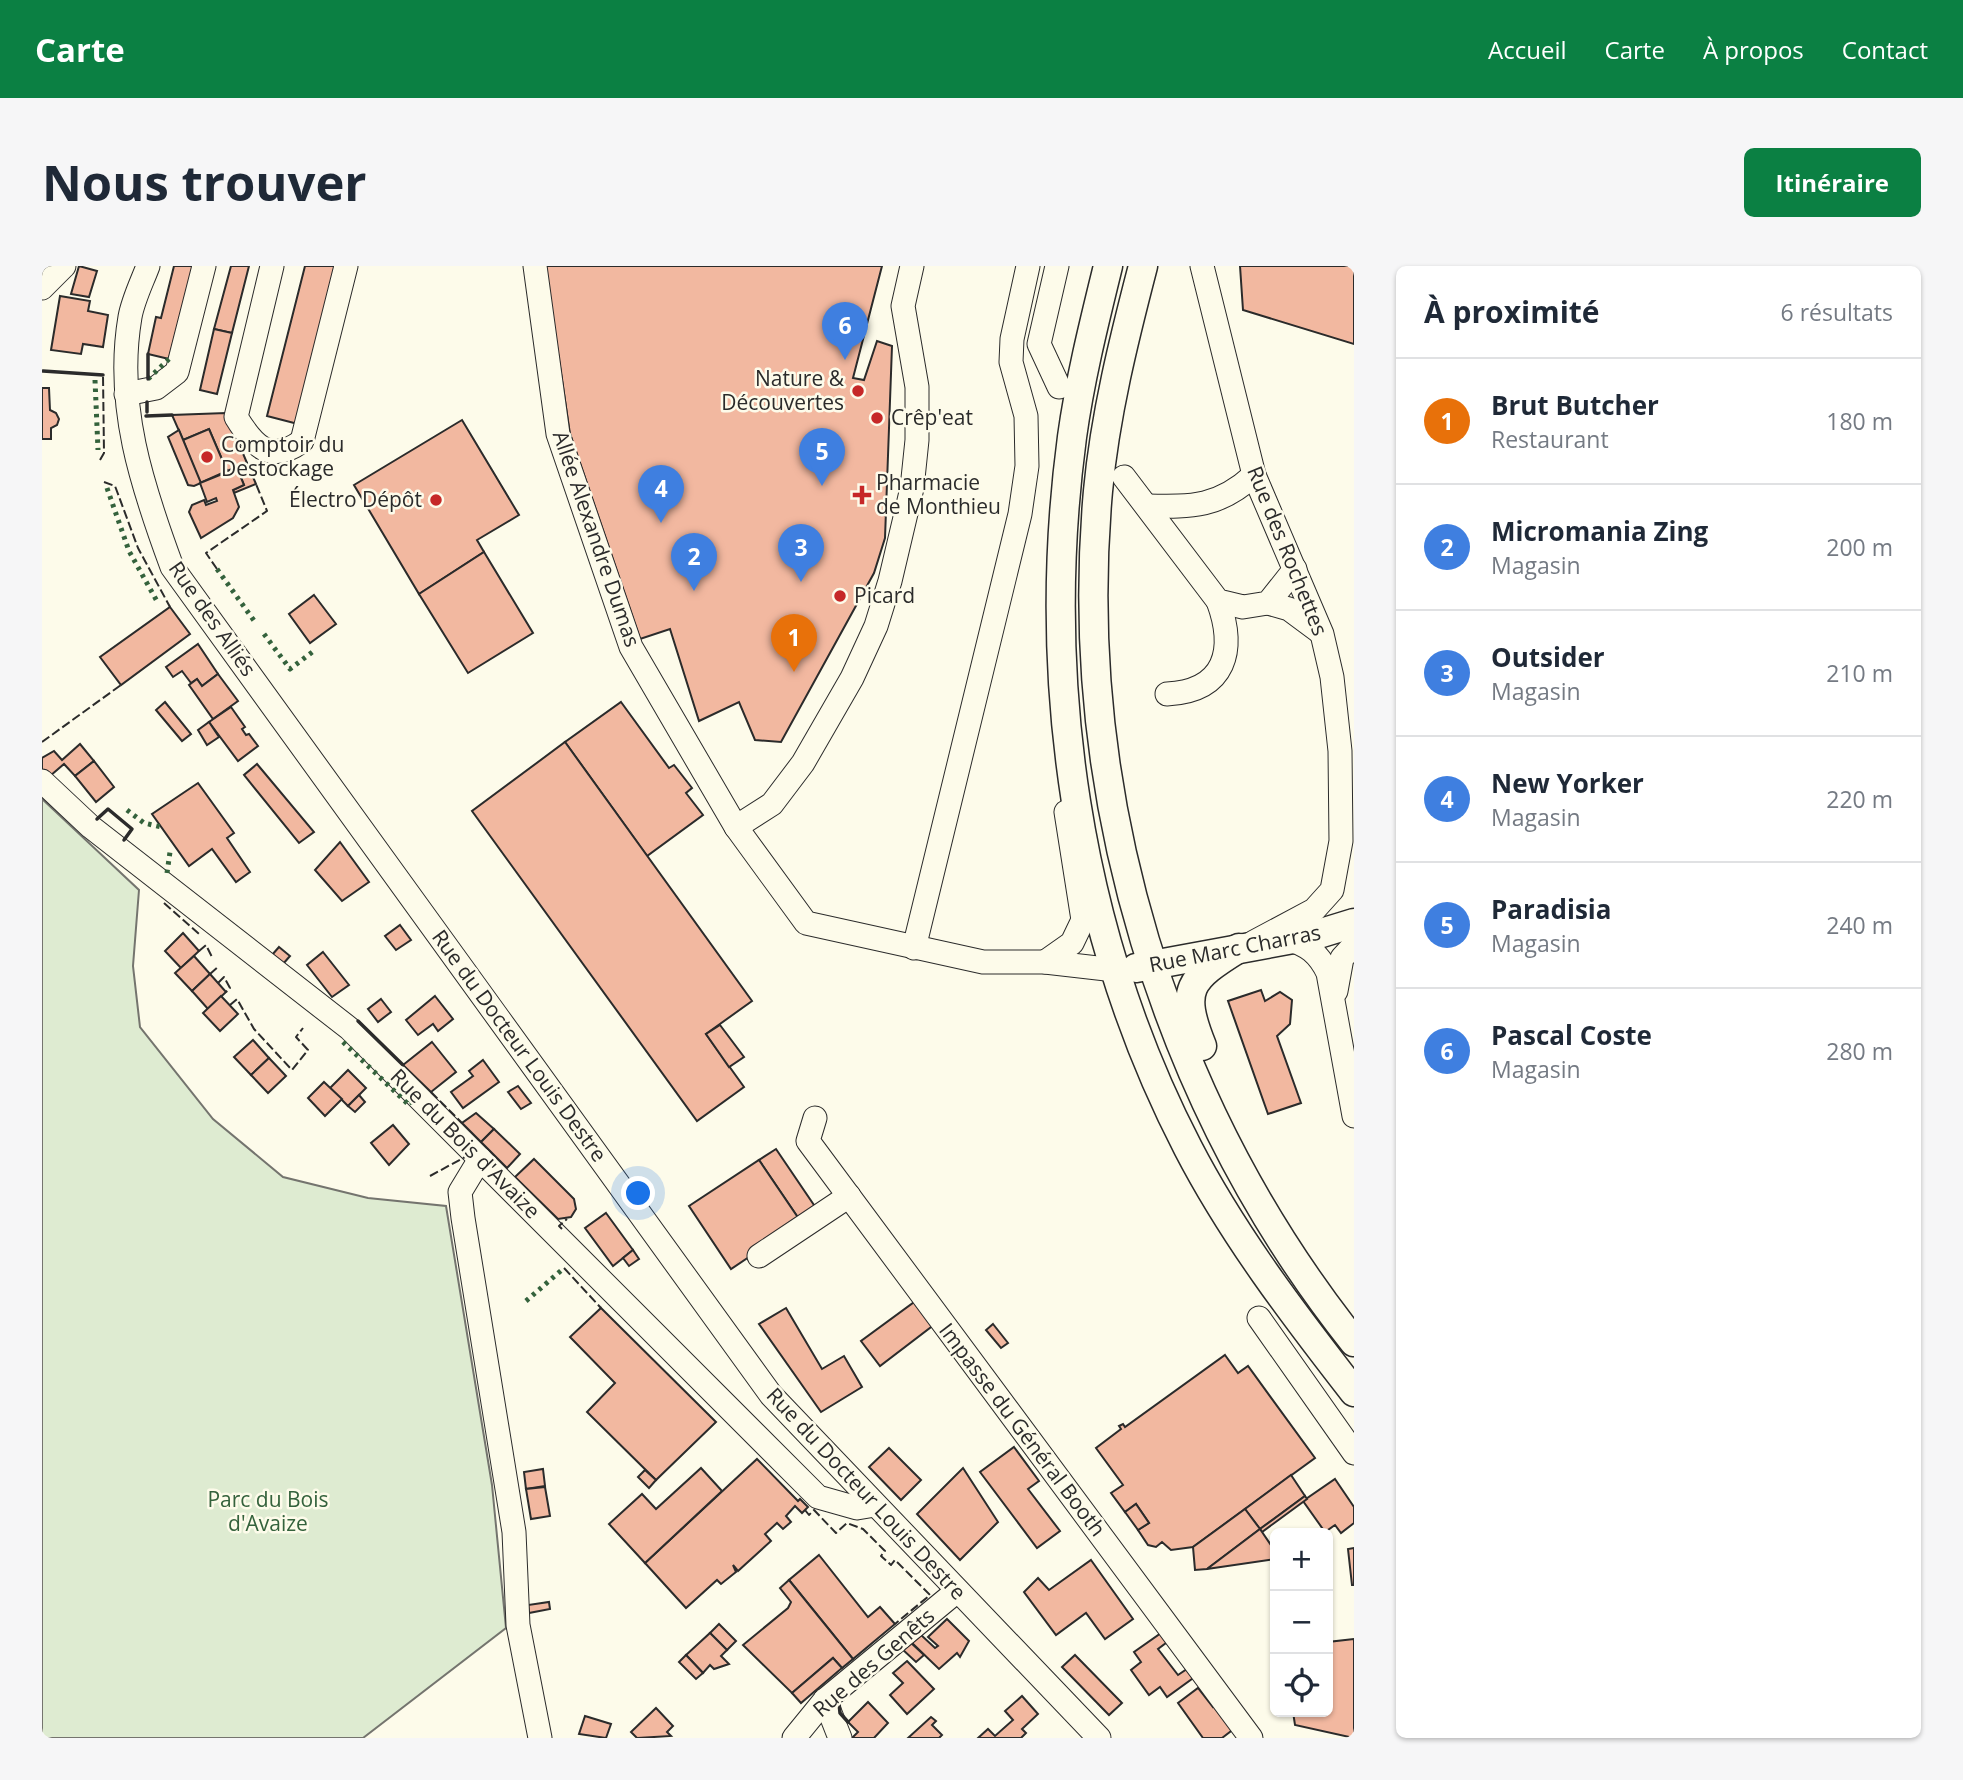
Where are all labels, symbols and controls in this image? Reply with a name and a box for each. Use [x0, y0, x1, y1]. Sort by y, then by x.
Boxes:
text: Carte [35, 27, 125, 72]
text: Accueil [1488, 33, 1567, 66]
text: Carte [1605, 33, 1665, 66]
text: À propos [1703, 33, 1804, 66]
text: Contact [1842, 33, 1928, 66]
button: Itinéraire [1744, 148, 1921, 217]
text: Nous trouver [42, 149, 367, 215]
text: À proximité [1424, 291, 1600, 332]
text: 6 résultats [1781, 296, 1893, 328]
pin: 6 [822, 302, 868, 360]
place label: Nature & Découvertes [721, 364, 845, 416]
marker: Nature & Découvertes [850, 383, 866, 399]
text: Brut Butcher [1491, 387, 1659, 423]
place label: Crêp'eat [891, 403, 973, 431]
text: 1 [1440, 405, 1454, 437]
text: 180 m [1826, 405, 1893, 437]
marker: Crêp'eat [869, 410, 885, 426]
text: Restaurant [1491, 423, 1609, 455]
street label: Allée Alexandre Dumas [547, 427, 647, 650]
pin: 5 [799, 428, 845, 486]
place label: Comptoir du Destockage [221, 430, 344, 482]
marker: Comptoir du Destockage [199, 449, 215, 465]
street label: Rue des Rochettes [1241, 462, 1335, 639]
pin: 4 [638, 465, 684, 523]
place label: Pharmacie de Monthieu [876, 468, 1001, 520]
place label: Électro Dépôt [289, 485, 422, 513]
marker: Pharmacie de Monthieu [854, 487, 870, 503]
marker: Électro Dépôt [428, 492, 444, 508]
text: Micromania Zing [1491, 513, 1708, 549]
pin: 3 [778, 524, 824, 582]
text: 2 [1440, 531, 1454, 563]
text: 200 m [1826, 531, 1893, 563]
pin: 2 [671, 533, 717, 591]
text: Magasin [1491, 549, 1581, 581]
street label: Rue des Alliés [163, 555, 263, 681]
place label: Picard [854, 581, 915, 609]
marker: Picard [832, 588, 848, 604]
pin: 1 [771, 614, 817, 672]
text: Outsider [1491, 639, 1605, 675]
text: 3 [1440, 657, 1454, 689]
text: 210 m [1826, 657, 1893, 689]
text: Magasin [1491, 675, 1581, 707]
text: New Yorker [1491, 765, 1644, 801]
text: 4 [1440, 783, 1454, 815]
text: 220 m [1826, 783, 1893, 815]
text: Magasin [1491, 801, 1581, 833]
text: Paradisia [1491, 891, 1612, 927]
text: 5 [1440, 909, 1454, 941]
text: 240 m [1826, 909, 1893, 941]
street label: Rue Marc Charras [1147, 918, 1323, 978]
street label: Rue du Docteur Louis Destre [426, 924, 614, 1167]
text: Magasin [1491, 927, 1581, 959]
text: Pascal Coste [1491, 1017, 1652, 1053]
text: 6 [1440, 1035, 1454, 1067]
text: 280 m [1826, 1035, 1893, 1067]
text: Magasin [1491, 1053, 1581, 1085]
street label: Rue du Bois d'Avaize [385, 1062, 547, 1224]
your location [621, 1176, 655, 1210]
street label: Impasse du Général Booth [933, 1317, 1112, 1542]
street label: Rue du Docteur Louis Destre [761, 1381, 973, 1605]
park label: Parc du Bois d'Avaize [207, 1485, 329, 1537]
map controls [1270, 1528, 1333, 1717]
button: + [1270, 1528, 1333, 1591]
button: − [1270, 1591, 1333, 1654]
street label: Rue des Genêts [807, 1602, 940, 1723]
button: locate [1270, 1654, 1333, 1717]

